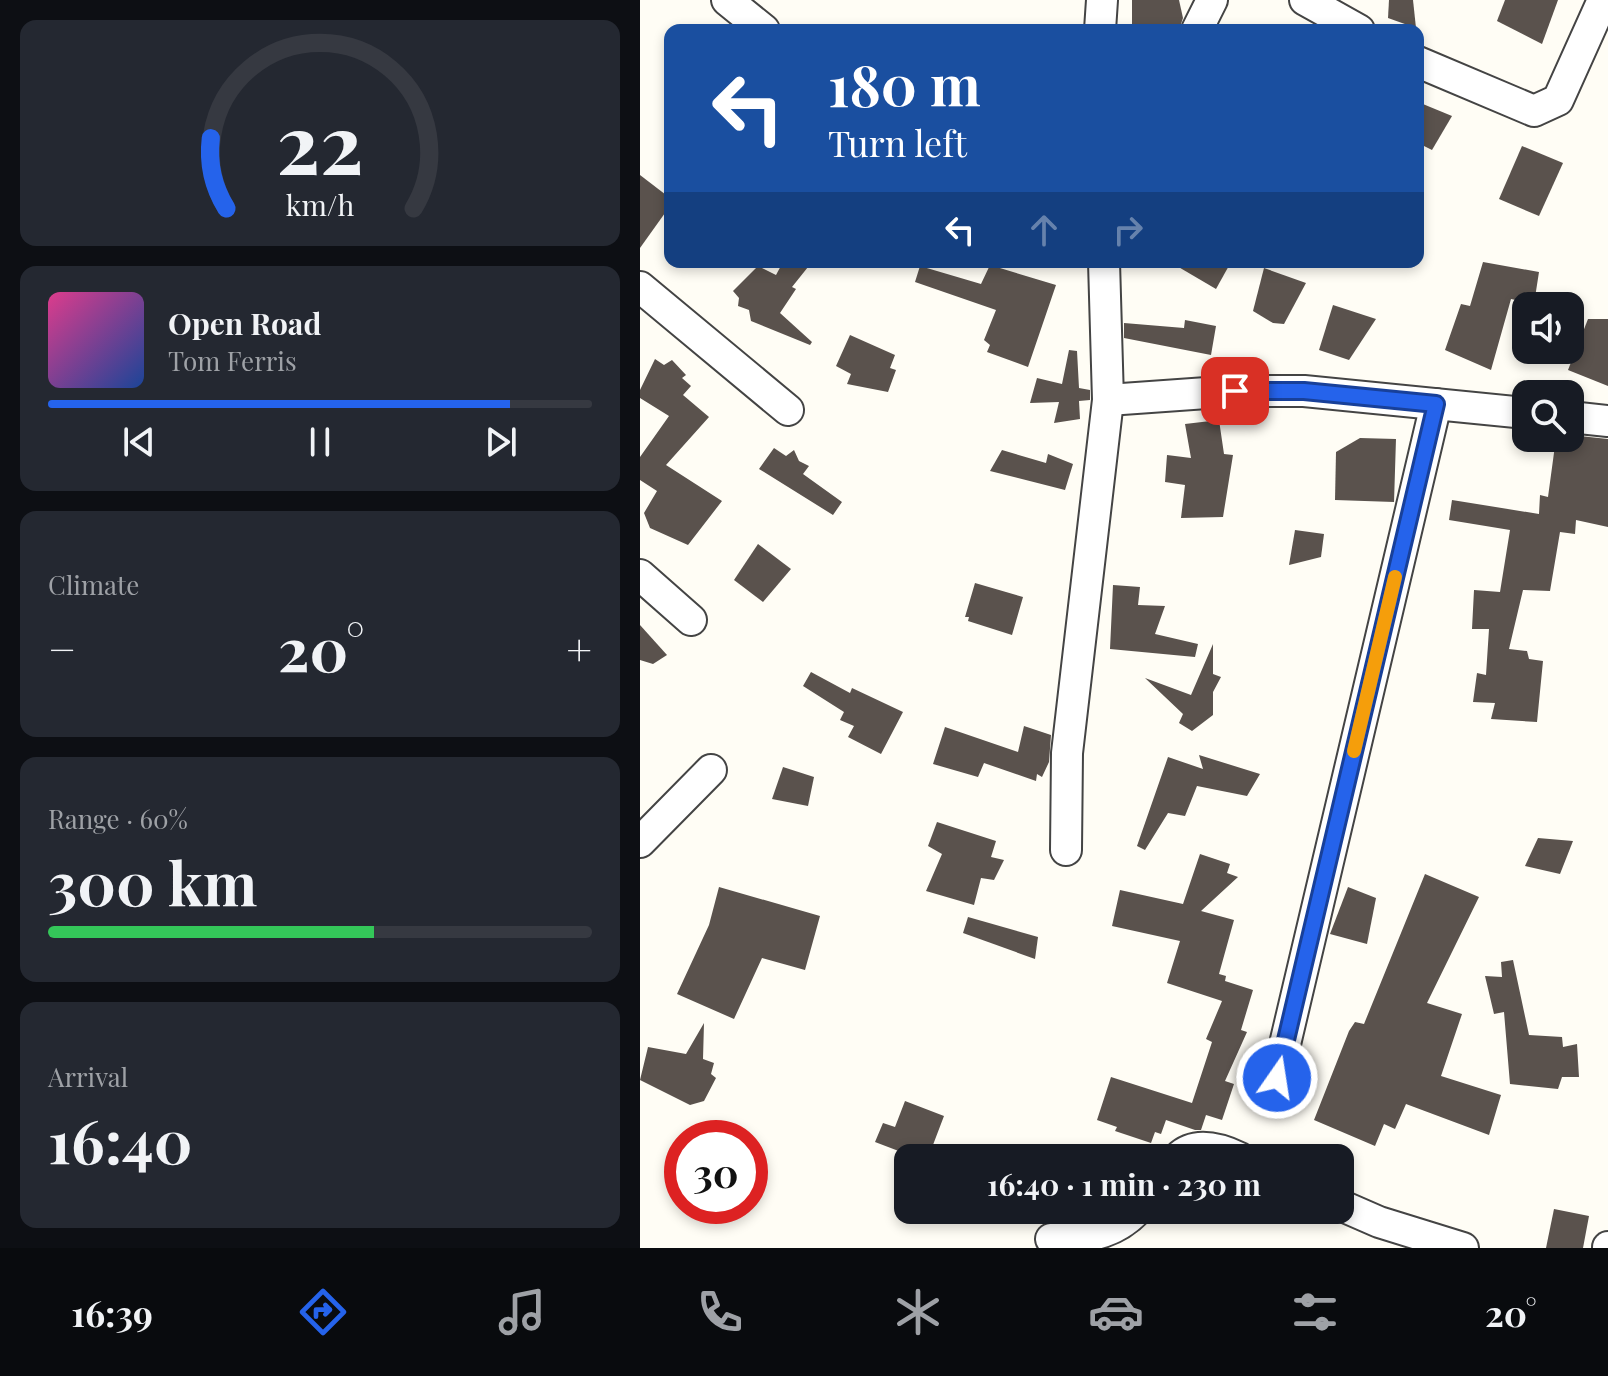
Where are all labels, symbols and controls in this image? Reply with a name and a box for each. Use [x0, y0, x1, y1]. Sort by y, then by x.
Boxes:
text: 180 m [828, 46, 981, 121]
icon: left [696, 56, 800, 160]
text: 22 [276, 84, 364, 195]
text: Turn left [828, 118, 967, 166]
text: km/h [286, 185, 354, 223]
icon: left [938, 208, 982, 252]
icon: ahead [1022, 208, 1066, 252]
icon: right [1106, 208, 1150, 252]
map controls [1512, 292, 1584, 452]
button: sound [1512, 292, 1584, 364]
text: Open Road [168, 303, 321, 343]
text: Tom Ferris [168, 343, 297, 378]
pin [1201, 357, 1269, 425]
icon: arrive [1213, 369, 1257, 413]
button: search [1512, 380, 1584, 452]
icon: previous [117, 420, 161, 464]
icon: pause [298, 420, 342, 464]
icon: next [479, 420, 523, 464]
text: Climate [48, 567, 139, 602]
text: 20° [278, 607, 365, 687]
text: − [48, 618, 76, 677]
text: + [566, 618, 592, 677]
text: Range · 60% [48, 801, 188, 836]
text: 300 km [48, 841, 257, 921]
position arrow [1235, 1036, 1319, 1120]
text: Arrival [48, 1059, 128, 1094]
text: 16:40 [48, 1099, 192, 1179]
speed limit sign: 30 [664, 1120, 768, 1224]
text: 16:40 · 1 min · 230 m [987, 1164, 1261, 1204]
icon: directions [295, 1284, 351, 1340]
icon: music [494, 1284, 550, 1340]
icon: phone [692, 1284, 748, 1340]
icon: climate [890, 1284, 946, 1340]
icon: car [1088, 1284, 1144, 1340]
icon: filters [1287, 1284, 1343, 1340]
text: 16:39 [71, 1288, 153, 1336]
text: 20° [1485, 1288, 1537, 1336]

